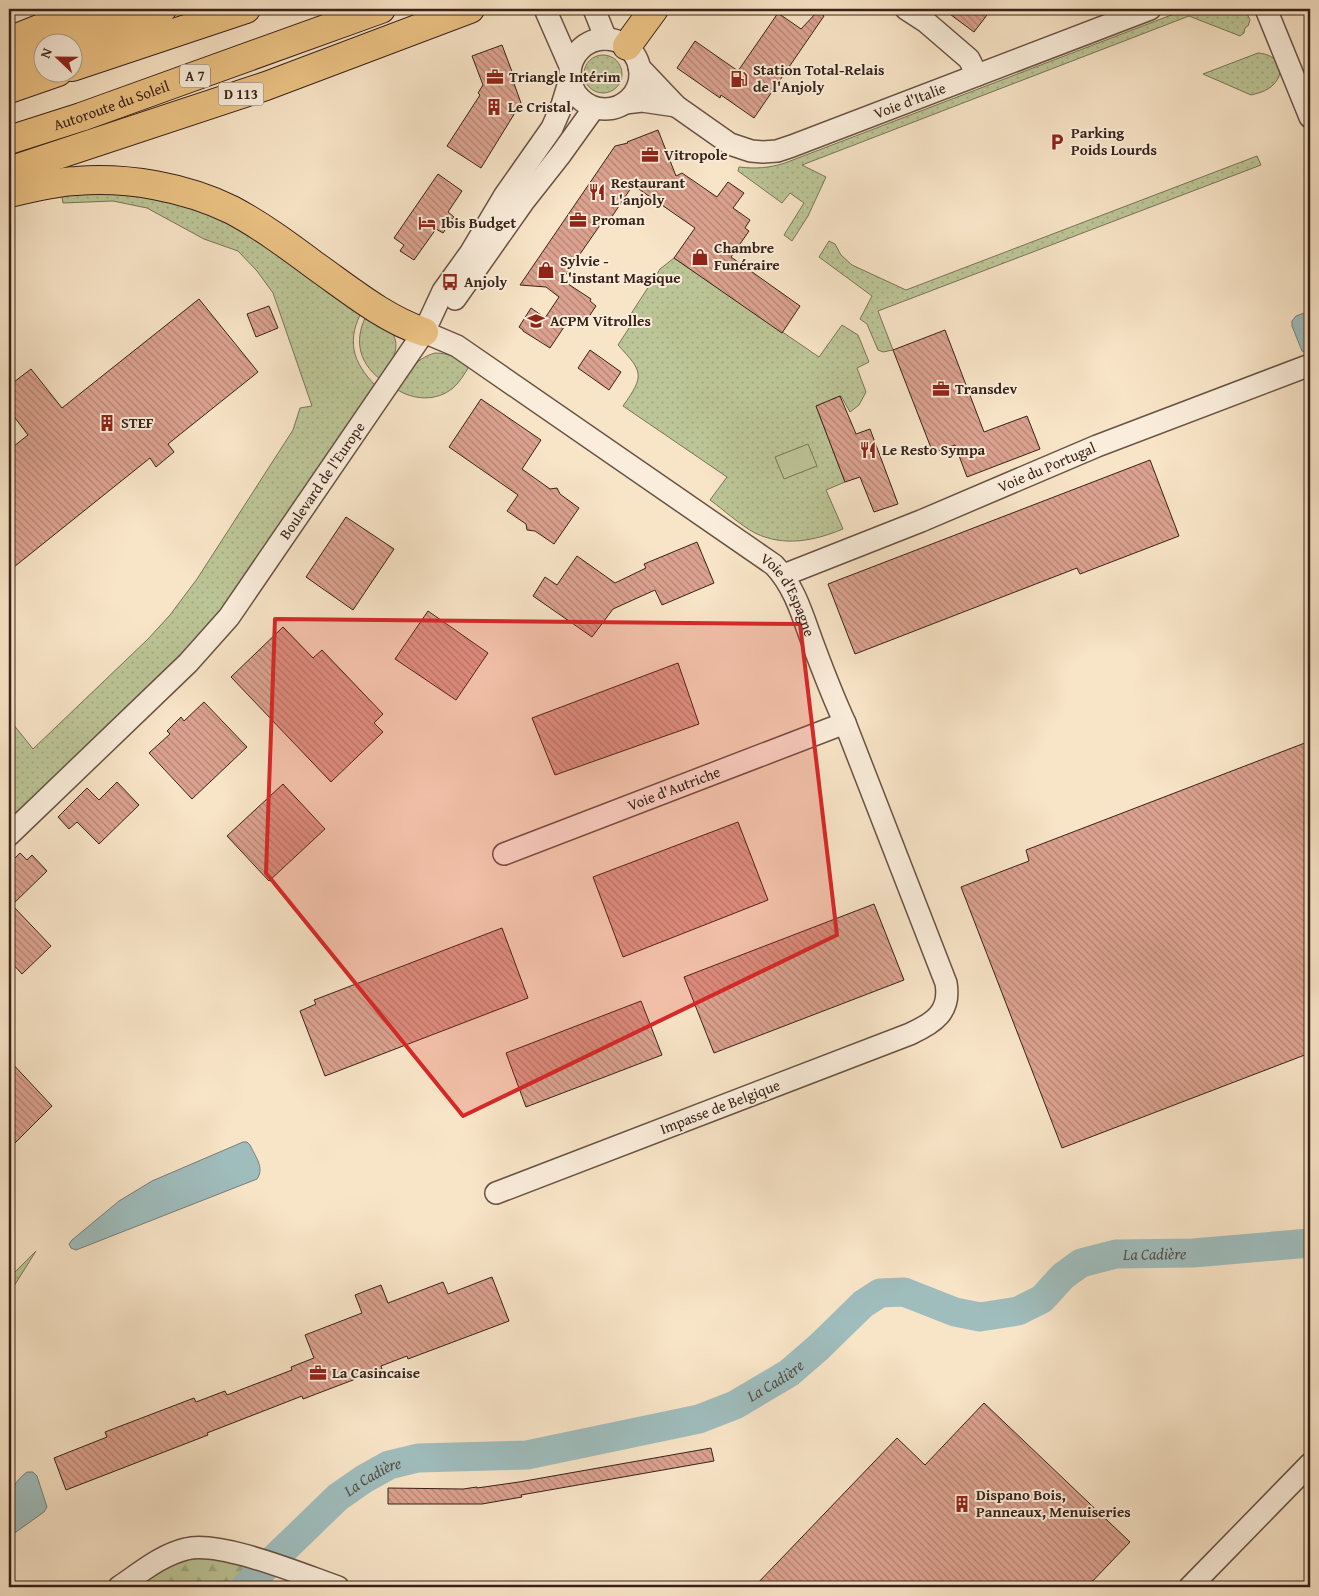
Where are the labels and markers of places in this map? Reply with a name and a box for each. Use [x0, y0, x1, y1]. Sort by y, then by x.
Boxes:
place label: Station Total-Relais de l'Anjoly [753, 59, 885, 97]
place label: Triangle Intérim [509, 66, 621, 87]
office icon: Triangle Intérim [485, 67, 505, 87]
fuel station icon: Station Total-Relais de l'Anjoly [729, 69, 749, 89]
place label: Le Cristal [508, 96, 571, 117]
building icon: Le Cristal [484, 97, 504, 117]
place label: Parking Poids Lourds [1071, 122, 1157, 160]
parking icon: Parking Poids Lourds [1047, 132, 1067, 152]
place label: Vitropole [664, 144, 728, 165]
office icon: Vitropole [640, 145, 660, 165]
place label: Restaurant L'anjoly [611, 172, 685, 210]
restaurant icon: Restaurant L'anjoly [587, 182, 607, 202]
place label: Proman [592, 209, 645, 230]
office icon: Proman [568, 210, 588, 230]
place label: Ibis Budget [441, 212, 516, 233]
hotel icon: Ibis Budget [417, 213, 437, 233]
place label: Chambre Funéraire [714, 237, 780, 275]
shop icon: Chambre Funéraire [690, 247, 710, 267]
place label: Sylvie - L'instant Magique [560, 250, 681, 288]
shop icon: Sylvie - L'instant Magique [536, 260, 556, 280]
place label: Anjoly [464, 271, 508, 292]
bus stop icon: Anjoly [440, 272, 460, 292]
place label: ACPM Vitrolles [550, 310, 651, 331]
school or university icon: ACPM Vitrolles [526, 311, 546, 331]
place label: Transdev [955, 378, 1018, 399]
office icon: Transdev [931, 379, 951, 399]
place label: STEF [121, 412, 154, 433]
building icon: STEF [97, 413, 117, 433]
place label: Le Resto Sympa [882, 439, 985, 460]
restaurant icon: Le Resto Sympa [858, 440, 878, 460]
place label: La Casincaise [332, 1362, 420, 1383]
office icon: La Casincaise [308, 1363, 328, 1383]
place label: Dispano Bois, Panneaux, Menuiseries [976, 1484, 1131, 1522]
building icon: Dispano Bois, Panneaux, Menuiseries [952, 1494, 972, 1514]

